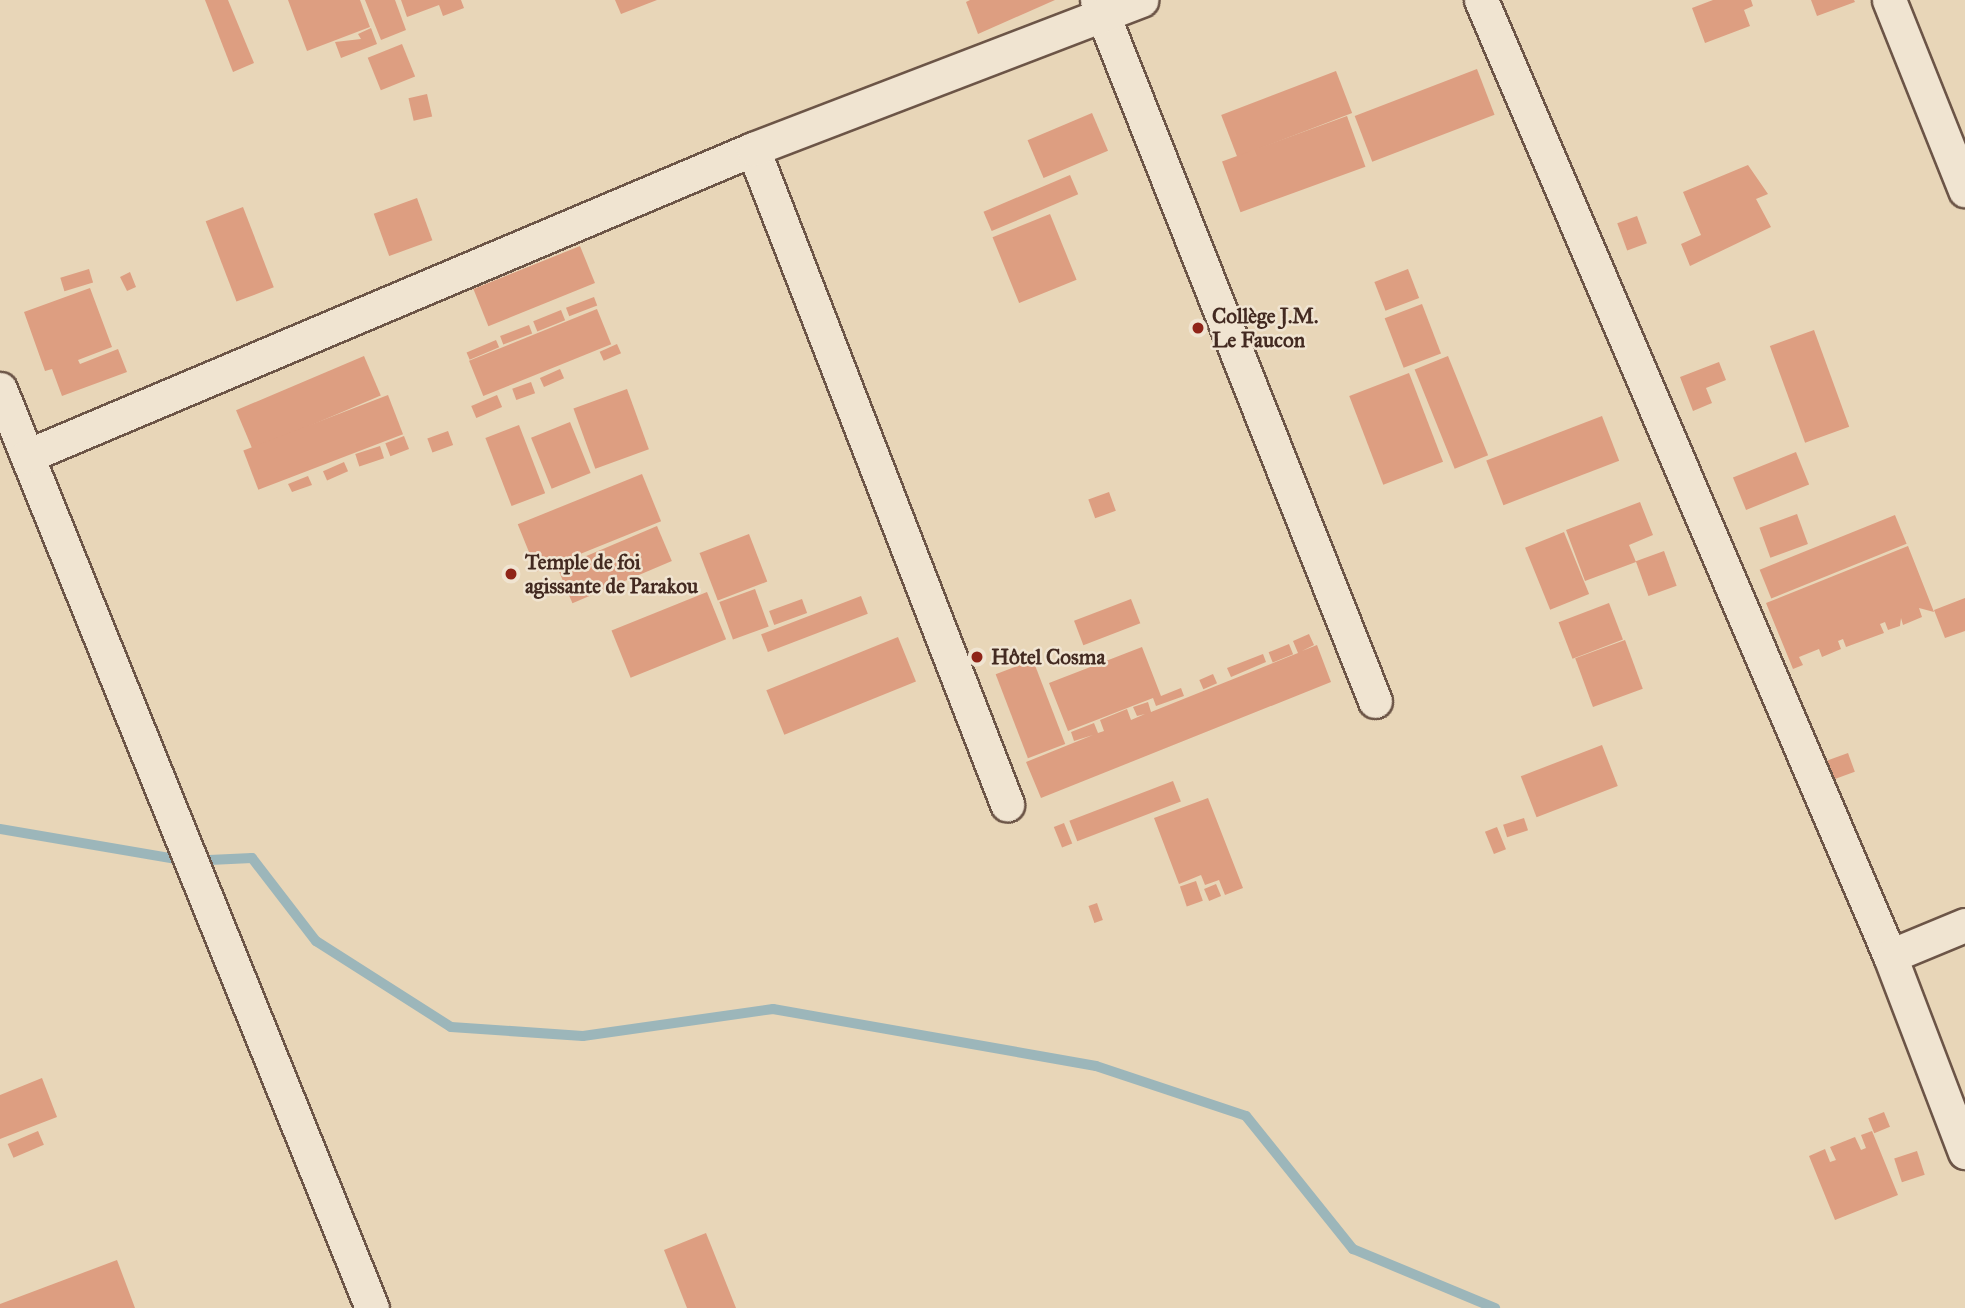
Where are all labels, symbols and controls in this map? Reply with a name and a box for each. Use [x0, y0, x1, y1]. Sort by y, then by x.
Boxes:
place label: Collège J.M. Le Faucon [1212, 303, 1318, 353]
marker: Collège J.M. Le Faucon [1190, 320, 1206, 336]
place label: Temple de foi agissante de Parakou [525, 549, 698, 599]
marker: Temple de foi agissante de Parakou [503, 566, 519, 582]
place label: Hôtel Cosma [991, 644, 1105, 670]
marker: Hôtel Cosma [969, 649, 985, 665]

